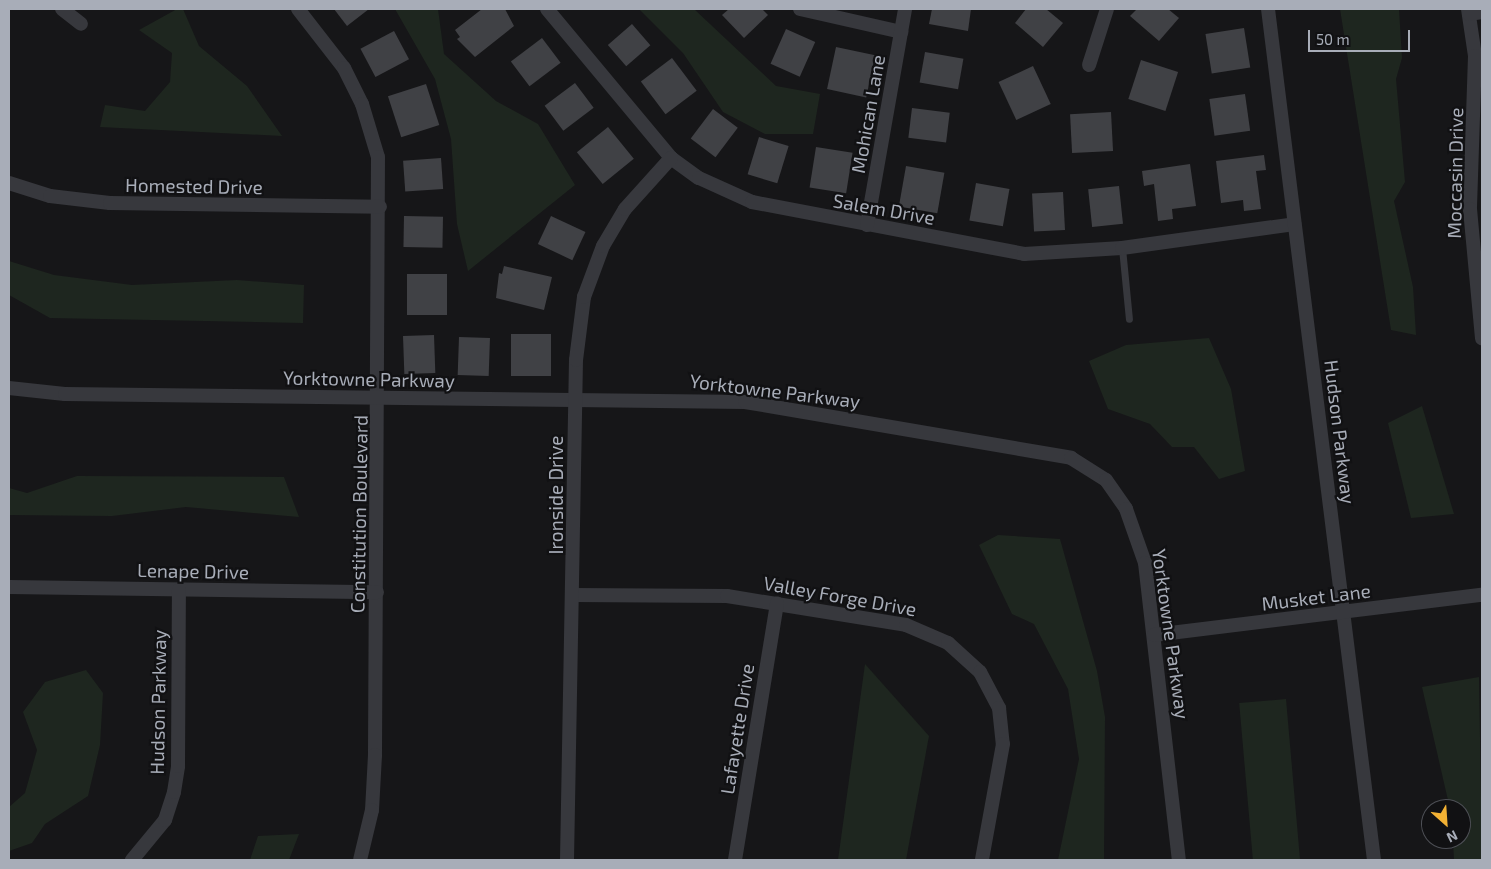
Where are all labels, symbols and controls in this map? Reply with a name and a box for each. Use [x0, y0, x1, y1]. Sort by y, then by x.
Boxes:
scale bar [1311, 20, 1414, 52]
text: 50 m [1316, 30, 1350, 48]
street label: Mohican Lane [846, 53, 890, 175]
street label: Moccasin Drive [1442, 107, 1468, 239]
street label: Homested Drive [125, 173, 263, 199]
street label: Salem Drive [831, 189, 937, 229]
street label: Hudson Parkway [1320, 359, 1360, 505]
street label: Yorktowne Parkway [283, 366, 455, 392]
street label: Yorktowne Parkway [688, 369, 862, 413]
street label: Constitution Boulevard [346, 415, 372, 613]
street label: Ironside Drive [545, 436, 567, 554]
street label: Yorktowne Parkway [1148, 547, 1194, 721]
street label: Lenape Drive [137, 559, 249, 583]
street label: Valley Forge Drive [761, 571, 919, 621]
street label: Musket Lane [1260, 579, 1372, 615]
street label: Hudson Parkway [145, 629, 171, 775]
street label: Lafayette Drive [715, 662, 759, 796]
north arrow [1421, 799, 1471, 849]
text: N [1444, 827, 1461, 847]

